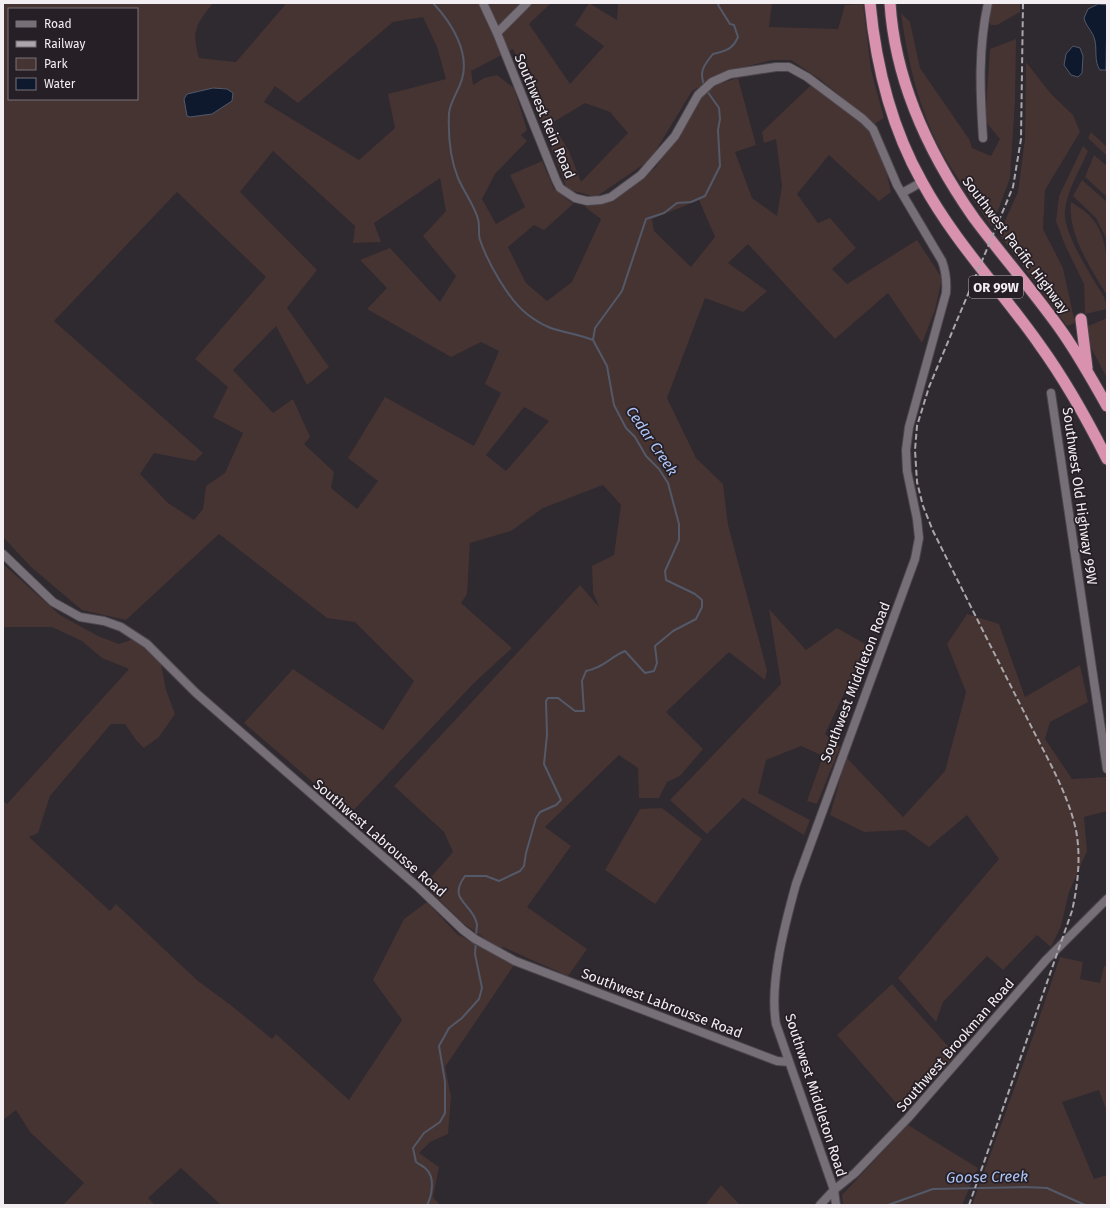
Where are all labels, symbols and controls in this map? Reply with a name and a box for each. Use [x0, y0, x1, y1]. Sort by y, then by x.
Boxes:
legend [8, 8, 138, 100]
text: Road [44, 17, 72, 31]
text: Railway [44, 37, 85, 51]
street label: Southwest Rein Road [510, 51, 579, 181]
text: Park [44, 57, 68, 71]
text: Water [44, 77, 76, 91]
street label: Southwest Pacific Highway [958, 173, 1073, 317]
road number: OR 99W [969, 276, 1023, 298]
water label: Cedar Creek [622, 403, 682, 479]
street label: Southwest Old Highway 99W [1059, 406, 1100, 586]
street label: Southwest Middleton Road [817, 599, 894, 765]
street label: Southwest Labrousse Road [310, 776, 450, 901]
street label: Southwest Labrousse Road [579, 965, 745, 1042]
street label: Southwest Brookman Road [893, 975, 1018, 1115]
street label: Southwest Middleton Road [781, 1011, 850, 1179]
water label: Goose Creek [946, 1167, 1028, 1187]

